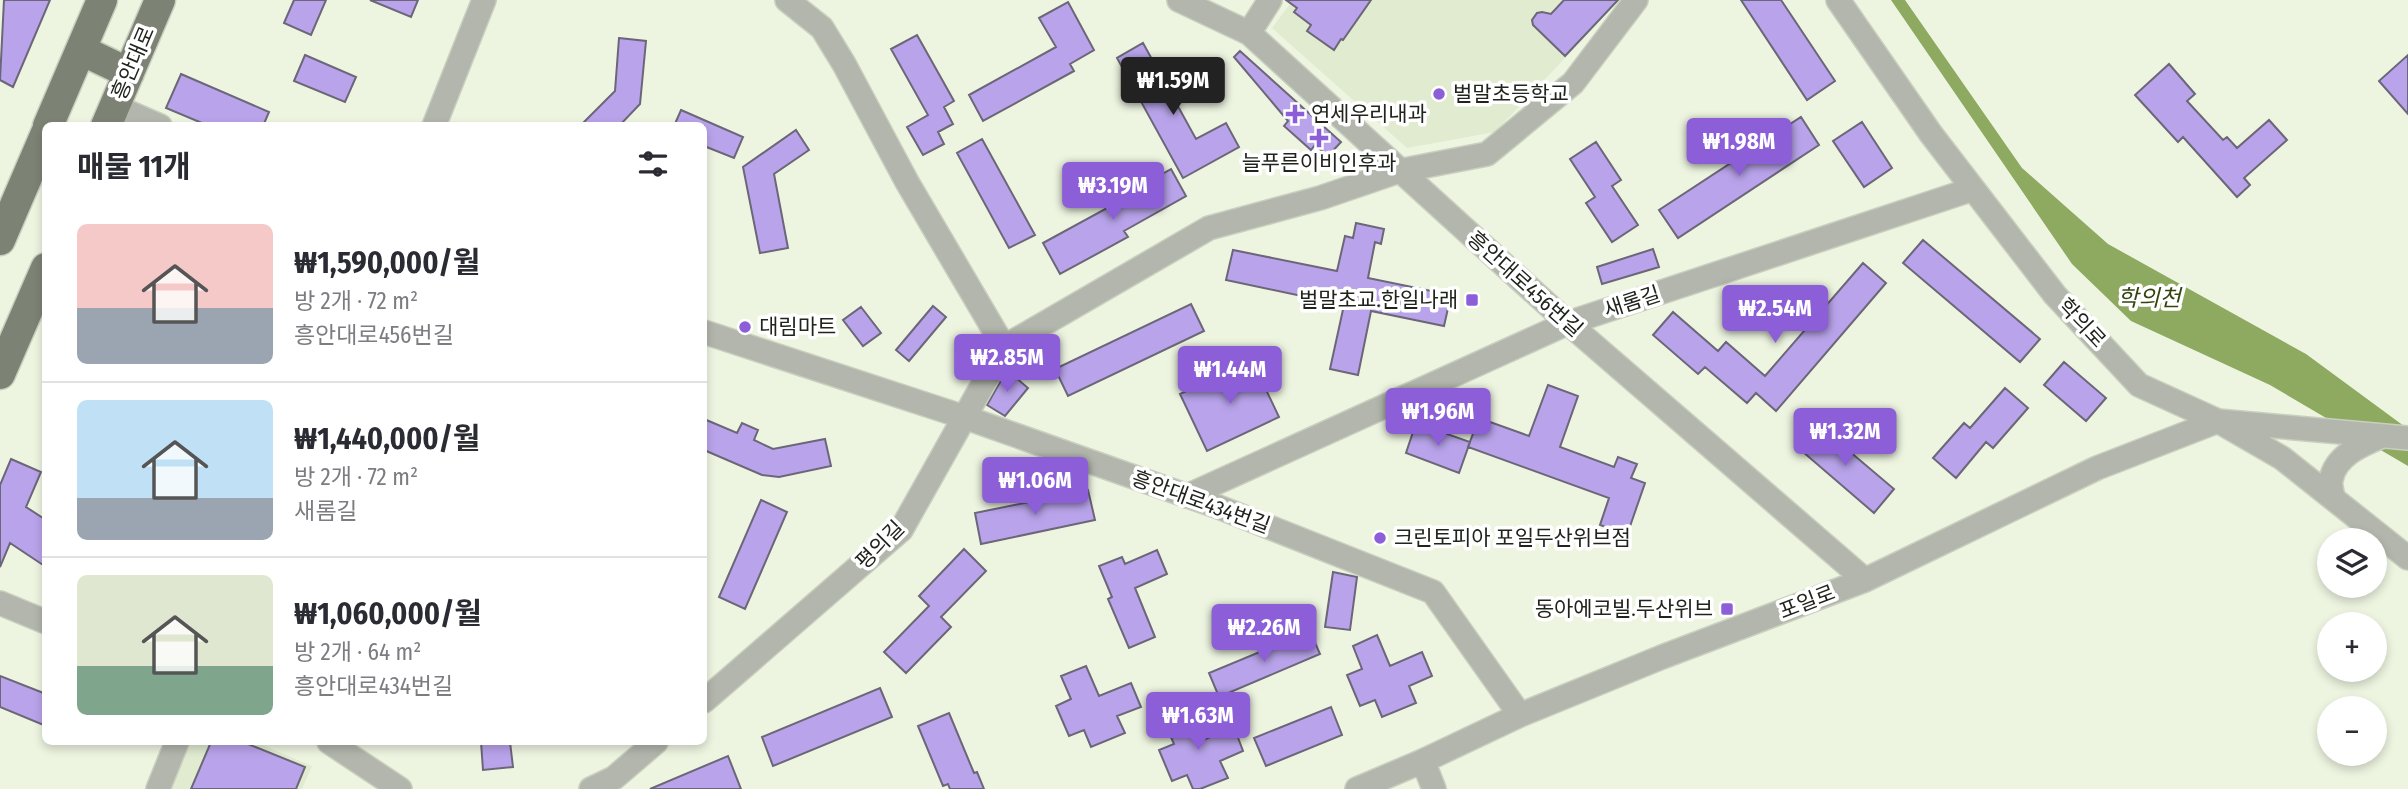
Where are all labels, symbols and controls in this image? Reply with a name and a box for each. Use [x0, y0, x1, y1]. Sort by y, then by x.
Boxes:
street label: 흥안대로 [106, 22, 160, 104]
pin: ₩1.59M [1116, 58, 1230, 117]
text: ₩1.59M [1137, 66, 1209, 94]
place label: 벌말초등학교 [1453, 81, 1569, 107]
marker: 벌말초등학교 [1431, 86, 1447, 102]
place label: 연세우리내과 [1311, 101, 1427, 127]
marker: 연세우리내과 [1285, 104, 1305, 124]
pin: ₩1.98M [1682, 118, 1796, 178]
text: ₩1.98M [1703, 127, 1775, 155]
marker: 늘푸른이비인후과 [1309, 128, 1329, 148]
icon: filters [634, 145, 672, 183]
text: 매물 11개 [77, 149, 191, 185]
place label: 늘푸른이비인후과 [1242, 150, 1396, 176]
pin: ₩3.19M [1056, 162, 1170, 222]
text: ₩3.19M [1078, 171, 1148, 199]
street label: 흥안대로456번길 [1462, 226, 1588, 342]
text: ₩1,590,000/월 [294, 245, 480, 281]
icon: home [133, 252, 217, 336]
street label: 새롬길 [1600, 281, 1664, 323]
water label: 학의천 [2117, 284, 2184, 312]
pin: ₩2.54M [1718, 286, 1832, 345]
text: 방 2개 · 72 m² [294, 287, 418, 315]
place label: 벌말초교.한일나래 [1299, 287, 1458, 313]
marker: 벌말초교.한일나래 [1464, 292, 1480, 308]
street label: 학의로 [2053, 293, 2111, 353]
text: ₩2.54M [1738, 294, 1812, 322]
place label: 대림마트 [759, 314, 836, 340]
marker: 대림마트 [737, 319, 753, 335]
text: 흥안대로456번길 [294, 321, 454, 349]
pin: ₩2.85M [950, 334, 1064, 394]
text: ₩2.85M [970, 343, 1044, 371]
pin: ₩1.44M [1173, 346, 1287, 406]
text: ₩1.44M [1194, 355, 1266, 383]
pin: ₩1.96M [1381, 388, 1495, 448]
text: ₩1.96M [1402, 397, 1474, 425]
pin: ₩1.32M [1788, 408, 1902, 468]
text: ₩1.32M [1809, 417, 1881, 445]
text: ₩1,440,000/월 [294, 421, 480, 457]
icon: home [133, 428, 217, 512]
pin: ₩1.06M [978, 458, 1092, 517]
text: 방 2개 · 72 m² [294, 463, 418, 491]
street label: 흥안대로434번길 [1128, 465, 1274, 539]
text: ₩1.06M [998, 466, 1072, 494]
text: 새롬길 [294, 497, 357, 525]
street label: 평의길 [850, 515, 910, 575]
place label: 크린토피아 포일두산위브점 [1394, 525, 1631, 551]
map controls [2317, 528, 2387, 766]
button: layers [2317, 528, 2387, 598]
marker: 크린토피아 포일두산위브점 [1372, 530, 1388, 546]
street label: 포일로 [1775, 579, 1839, 625]
text: ₩1,060,000/월 [294, 596, 482, 632]
place label: 동아에코빌.두산위브 [1535, 596, 1713, 622]
marker: 동아에코빌.두산위브 [1719, 601, 1735, 617]
icon: home [133, 603, 217, 687]
pin: ₩2.26M [1207, 604, 1321, 664]
button: + [2317, 612, 2387, 682]
text: ₩2.26M [1228, 613, 1300, 641]
text: 방 2개 · 64 m² [294, 638, 421, 666]
text: 흥안대로434번길 [294, 672, 453, 700]
pin: ₩1.63M [1141, 692, 1255, 752]
button: − [2317, 696, 2387, 766]
text: ₩1.63M [1162, 701, 1234, 729]

